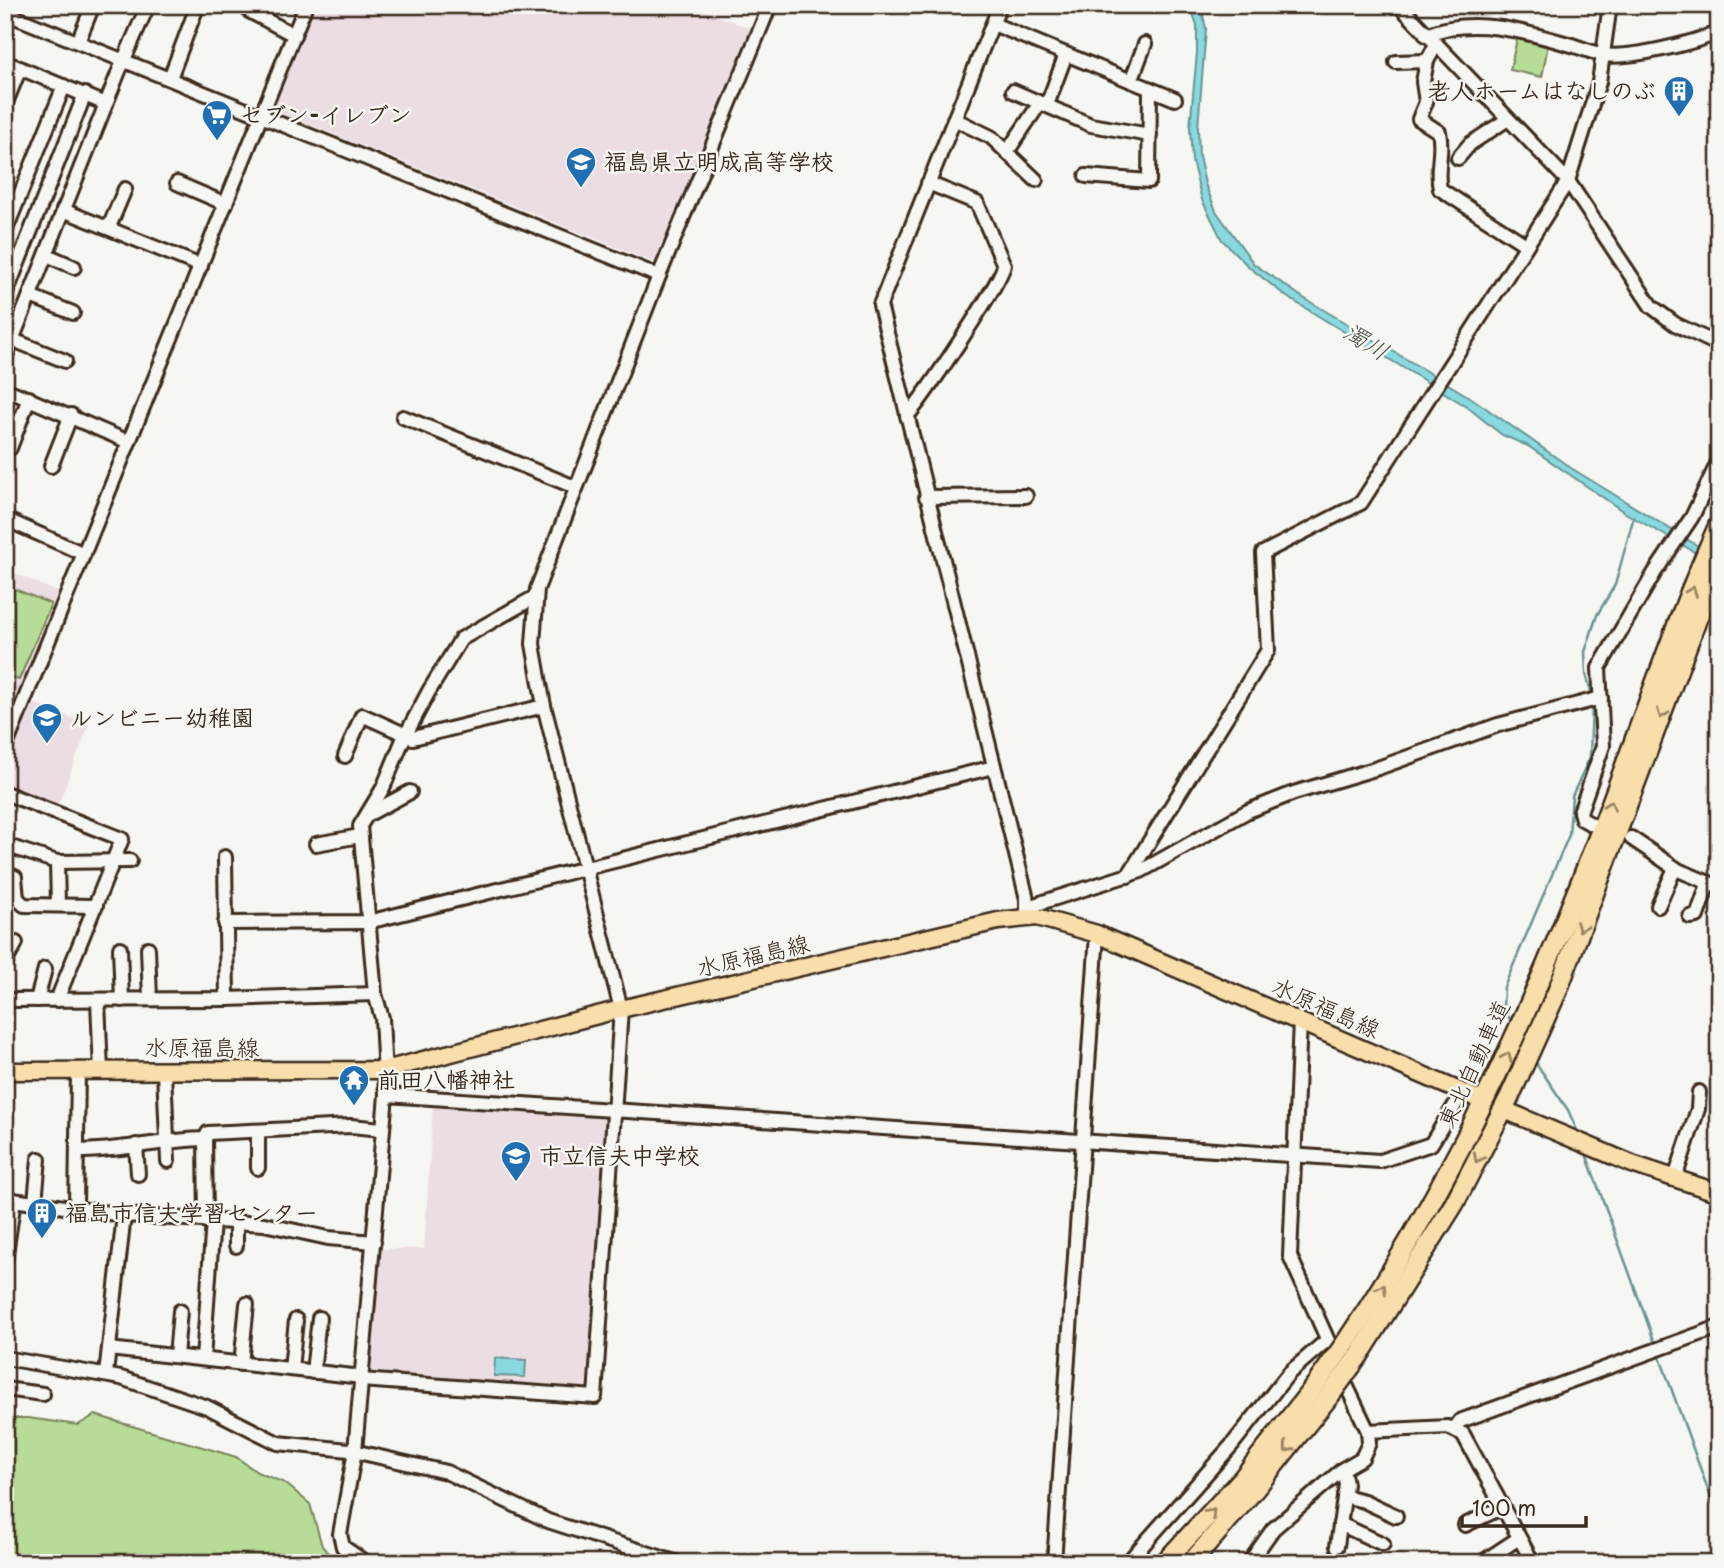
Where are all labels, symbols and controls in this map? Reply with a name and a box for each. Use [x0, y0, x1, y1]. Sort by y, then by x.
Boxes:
place label: 老人ホームはなしのぶ [1427, 72, 1656, 107]
building icon: 老人ホームはなしのぶ [1662, 74, 1696, 118]
place label: セブン-イレブン [240, 96, 412, 131]
supermarket icon: セブン-イレブン [200, 98, 234, 142]
place label: 福島県立明成高等学校 [604, 143, 834, 178]
school or university icon: 福島県立明成高等学校 [564, 145, 598, 189]
water label: 濁川 [1337, 312, 1397, 368]
one-way arrow [1683, 585, 1697, 597]
place label: ルンビニー幼稚園 [70, 699, 254, 734]
school or university icon: ルンビニー幼稚園 [30, 701, 64, 745]
one-way arrow [1656, 707, 1670, 719]
one-way arrow [1602, 800, 1616, 812]
one-way arrow [1576, 920, 1590, 932]
street label: 水原福島線 [693, 925, 813, 985]
street label: 水原福島線 [1267, 967, 1386, 1046]
street label: 東北自動車道 [1428, 993, 1518, 1133]
street label: 水原福島線 [145, 1029, 260, 1064]
one-way arrow [1499, 1052, 1513, 1064]
place label: 前田八幡神社 [377, 1061, 515, 1096]
temple icon: 前田八幡神社 [337, 1063, 371, 1107]
place label: 市立信夫中学校 [539, 1137, 700, 1172]
school or university icon: 市立信夫中学校 [499, 1139, 533, 1183]
one-way arrow [1472, 1151, 1486, 1163]
place label: 福島市信夫学習センター [65, 1194, 318, 1229]
building icon: 福島市信夫学習センター [25, 1196, 59, 1240]
one-way arrow [1373, 1283, 1386, 1296]
one-way arrow [1284, 1440, 1297, 1452]
scale bar [1462, 1484, 1586, 1528]
text: 100 m [1472, 1491, 1536, 1523]
one-way arrow [1203, 1508, 1215, 1521]

